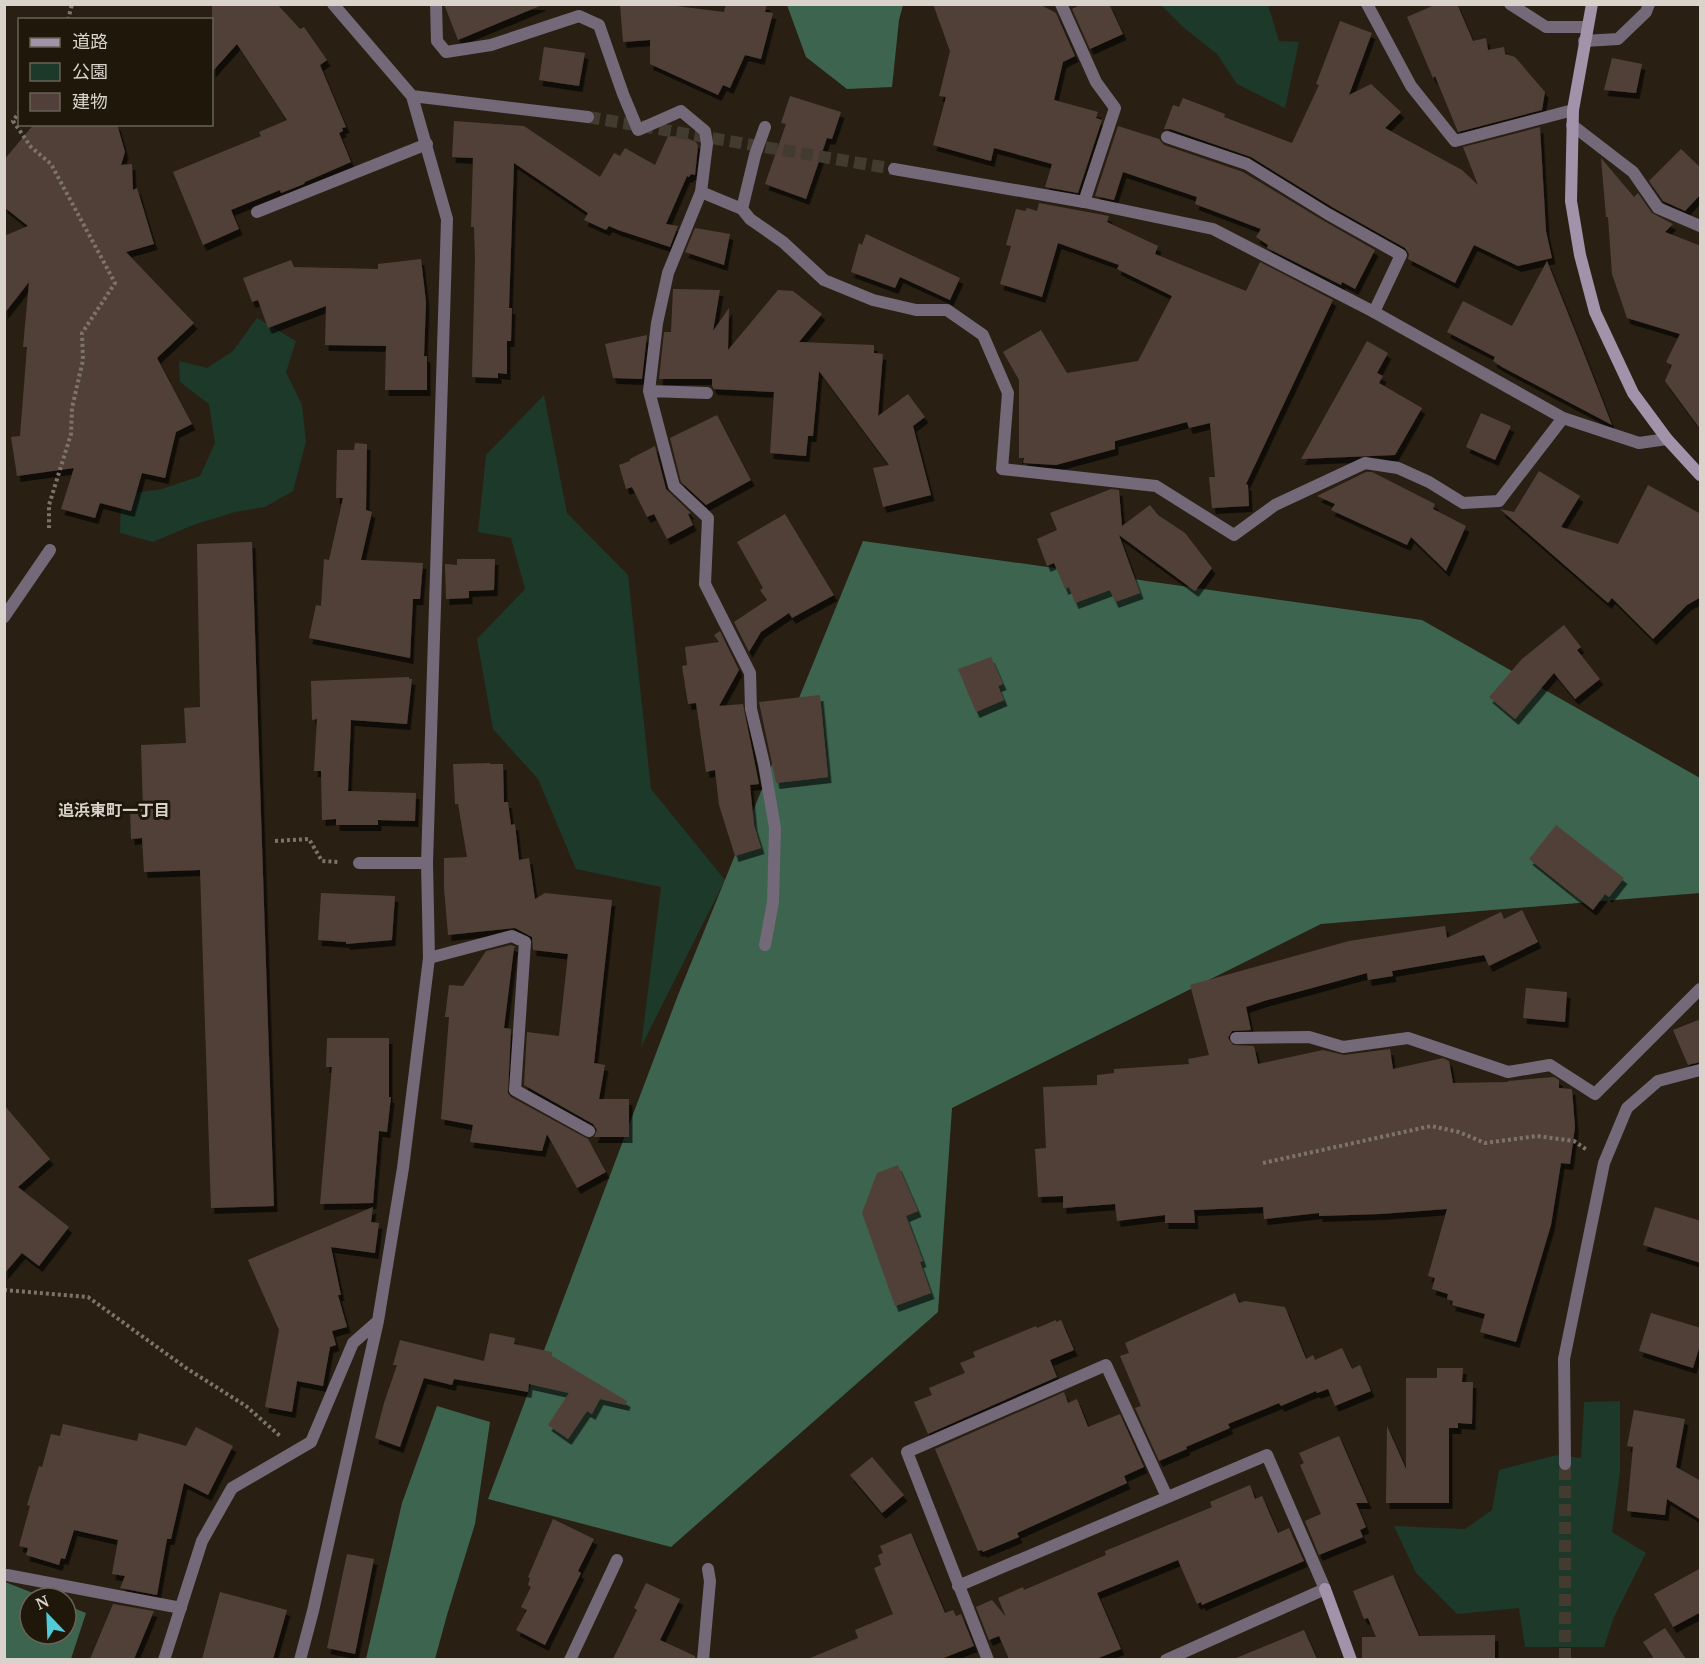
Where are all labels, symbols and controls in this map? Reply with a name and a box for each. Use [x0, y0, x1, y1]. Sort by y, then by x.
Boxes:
legend [18, 18, 213, 126]
text: 道路 [72, 29, 108, 53]
text: 公園 [72, 59, 108, 83]
text: 建物 [72, 89, 108, 113]
district label: 追浜東町一丁目 [58, 799, 170, 821]
north arrow [18, 1586, 78, 1646]
text: N [32, 1590, 52, 1615]

